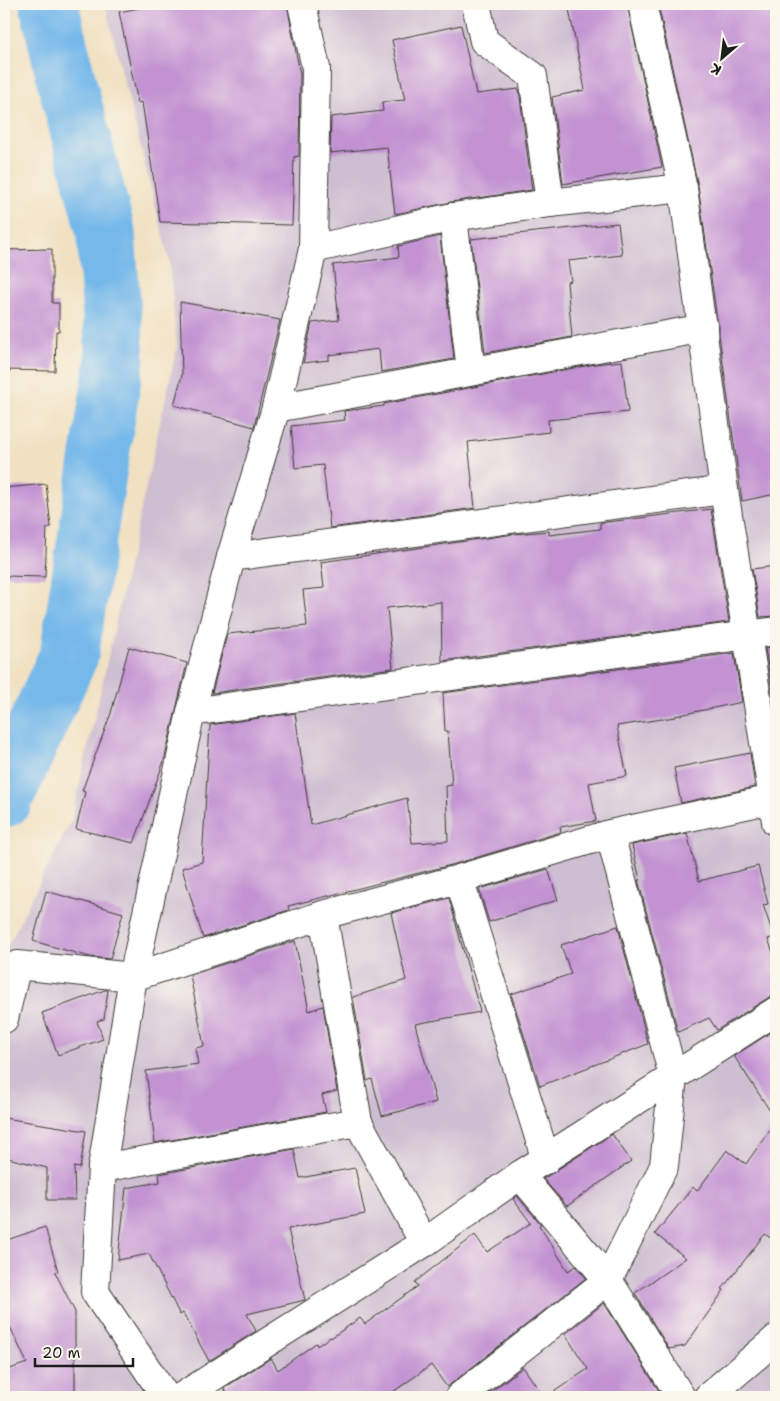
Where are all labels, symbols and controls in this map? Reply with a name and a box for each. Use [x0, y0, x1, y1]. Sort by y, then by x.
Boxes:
north arrow [698, 32, 748, 82]
text: K [707, 59, 724, 80]
scale bar [35, 1336, 132, 1368]
text: 20 m [42, 1343, 81, 1363]

